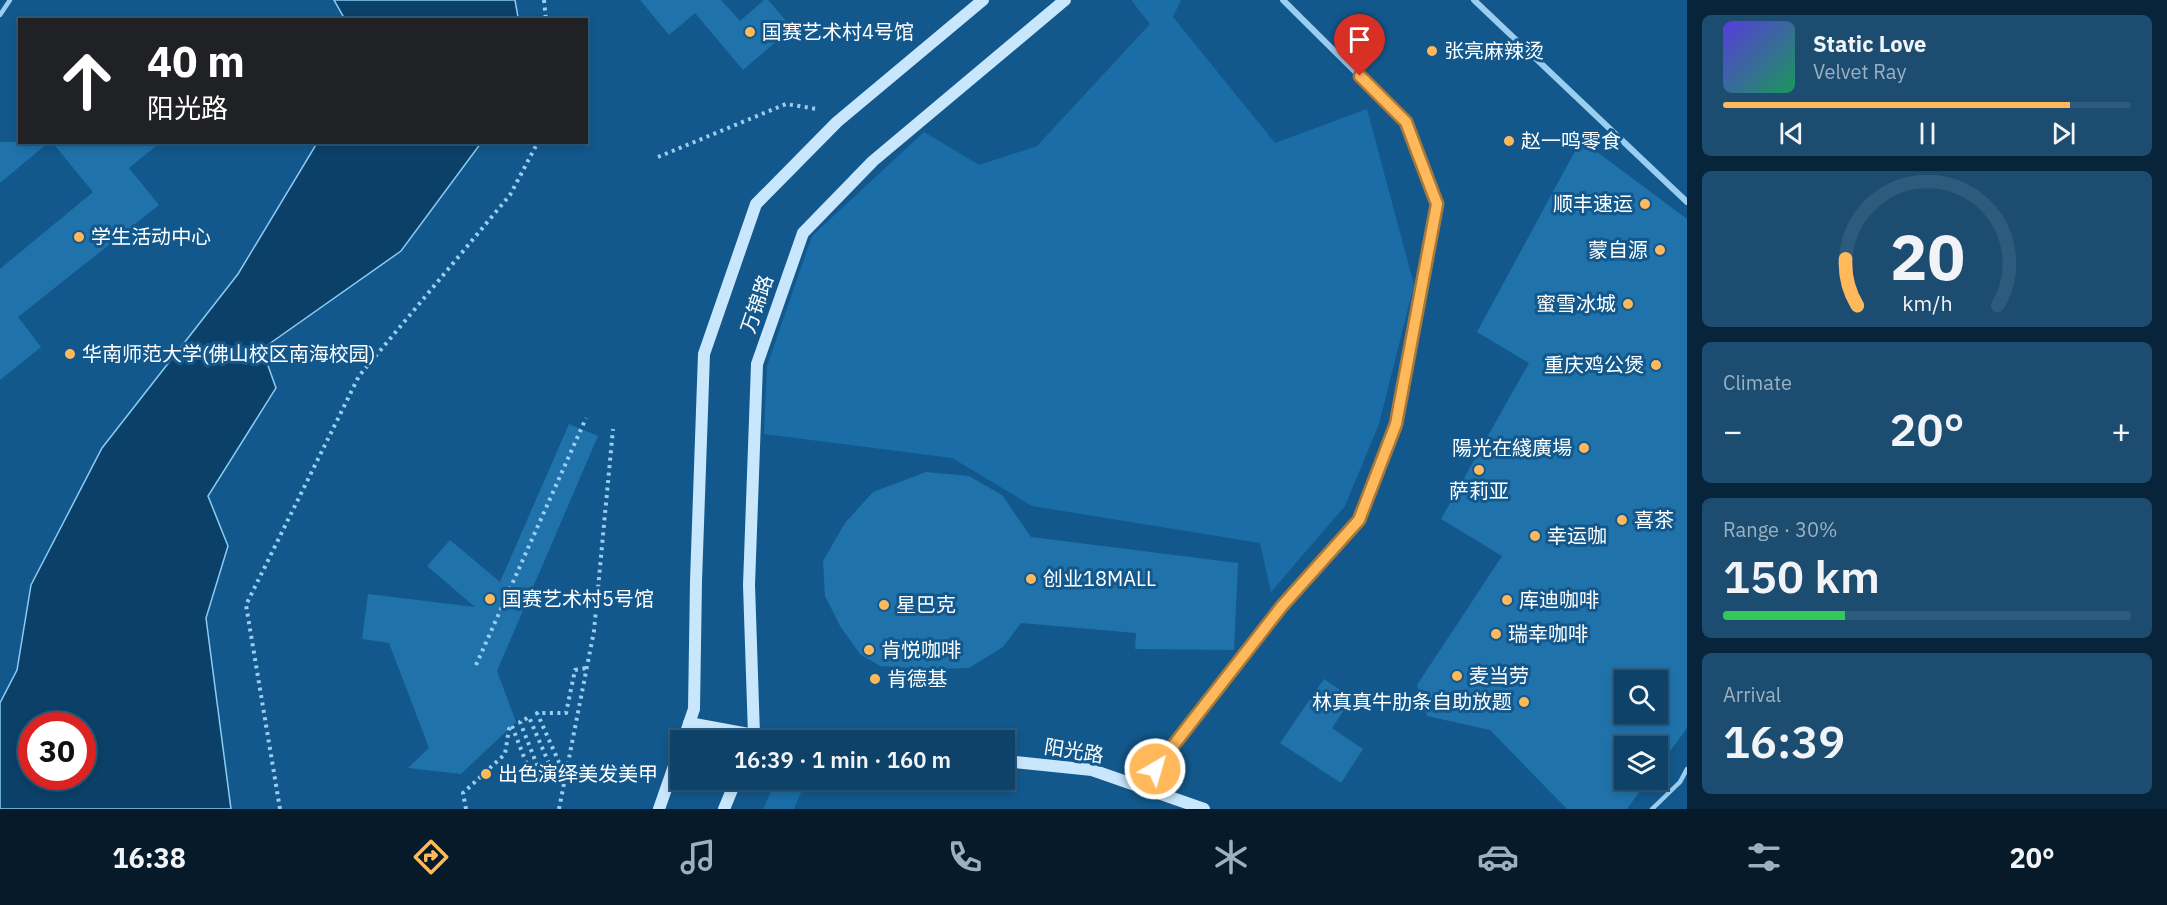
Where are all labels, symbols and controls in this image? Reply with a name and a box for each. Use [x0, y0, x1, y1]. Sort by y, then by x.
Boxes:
pin [1334, 14, 1385, 76]
place label: 国赛艺术村4号馆 [762, 18, 914, 45]
icon: arrive [1343, 23, 1376, 56]
marker: 国赛艺术村4号馆 [743, 25, 757, 39]
text: Static Love [1813, 29, 1926, 58]
text: 40 m [147, 34, 245, 89]
place label: 张亮麻辣烫 [1444, 37, 1544, 64]
icon: ahead [48, 42, 126, 120]
marker: 张亮麻辣烫 [1425, 44, 1439, 58]
text: Velvet Ray [1813, 58, 1906, 85]
text: 阳光路 [147, 90, 228, 125]
icon: previous [1775, 117, 1808, 150]
icon: pause [1911, 117, 1944, 150]
icon: next [2047, 117, 2080, 150]
place label: 赵一鸣零食 [1521, 127, 1621, 154]
marker: 赵一鸣零食 [1502, 134, 1516, 148]
place label: 顺丰速运 [1553, 190, 1633, 217]
marker: 顺丰速运 [1638, 197, 1652, 211]
text: 20 [1890, 216, 1964, 297]
place label: 学生活动中心 [91, 223, 211, 250]
marker: 学生活动中心 [72, 230, 86, 244]
place label: 蒙自源 [1588, 236, 1648, 263]
marker: 蒙自源 [1653, 243, 1667, 257]
street label: 万锦路 [734, 271, 779, 337]
text: km/h [1902, 289, 1952, 317]
place label: 蜜雪冰城 [1536, 290, 1616, 317]
marker: 蜜雪冰城 [1621, 297, 1635, 311]
place label: 华南师范大学(佛山校区南海校园) [82, 340, 375, 367]
marker: 华南师范大学(佛山校区南海校园) [63, 347, 77, 361]
place label: 重庆鸡公煲 [1544, 351, 1644, 378]
marker: 重庆鸡公煲 [1649, 358, 1663, 372]
text: Climate [1723, 369, 1792, 396]
text: 20° [1889, 400, 1965, 458]
text: − [1723, 409, 1743, 452]
text: + [2111, 409, 2131, 452]
place label: 陽光在綫廣場 [1452, 434, 1572, 461]
marker: 陽光在綫廣場 [1577, 441, 1591, 455]
marker: 萨莉亚 [1472, 463, 1486, 477]
place label: 萨莉亚 [1449, 477, 1509, 504]
place label: 喜茶 [1634, 506, 1674, 533]
marker: 喜茶 [1615, 513, 1629, 527]
text: Range · 30% [1723, 516, 1838, 543]
place label: 幸运咖 [1547, 522, 1607, 549]
marker: 幸运咖 [1528, 529, 1542, 543]
text: 150 km [1723, 547, 1880, 605]
place label: 创业18MALL [1043, 565, 1156, 592]
marker: 创业18MALL [1024, 572, 1038, 586]
place label: 国赛艺术村5号馆 [502, 585, 654, 612]
place label: 库迪咖啡 [1519, 586, 1599, 613]
place label: 星巴克 [896, 591, 956, 618]
marker: 国赛艺术村5号馆 [483, 592, 497, 606]
marker: 库迪咖啡 [1500, 593, 1514, 607]
marker: 星巴克 [877, 598, 891, 612]
place label: 瑞幸咖啡 [1508, 620, 1588, 647]
marker: 瑞幸咖啡 [1489, 627, 1503, 641]
place label: 肯悦咖啡 [881, 636, 961, 663]
marker: 肯悦咖啡 [862, 643, 876, 657]
place label: 麦当劳 [1469, 662, 1529, 689]
place label: 肯德基 [887, 665, 947, 692]
marker: 麦当劳 [1450, 669, 1464, 683]
map controls [1614, 670, 1668, 790]
button: search [1614, 670, 1668, 724]
marker: 肯德基 [868, 672, 882, 686]
text: Arrival [1723, 681, 1781, 708]
place label: 林真真牛肋条自助放题 [1312, 688, 1512, 715]
marker: 林真真牛肋条自助放题 [1517, 695, 1531, 709]
speed limit sign: 30 [18, 712, 96, 790]
text: 16:39 [1723, 712, 1845, 770]
street label: 阳光路 [1042, 732, 1106, 769]
button: layers [1614, 736, 1668, 790]
position arrow [1123, 737, 1187, 801]
text: 16:39 · 1 min · 160 m [734, 745, 951, 774]
place label: 出色演绎美发美甲 [498, 760, 658, 787]
marker: 出色演绎美发美甲 [479, 767, 493, 781]
icon: directions [410, 836, 452, 878]
icon: music [677, 836, 719, 878]
icon: phone [944, 836, 986, 878]
icon: climate [1210, 836, 1252, 878]
icon: car [1477, 836, 1519, 878]
icon: filters [1743, 836, 1785, 878]
text: 16:38 [112, 840, 186, 875]
text: 20° [2010, 840, 2055, 875]

